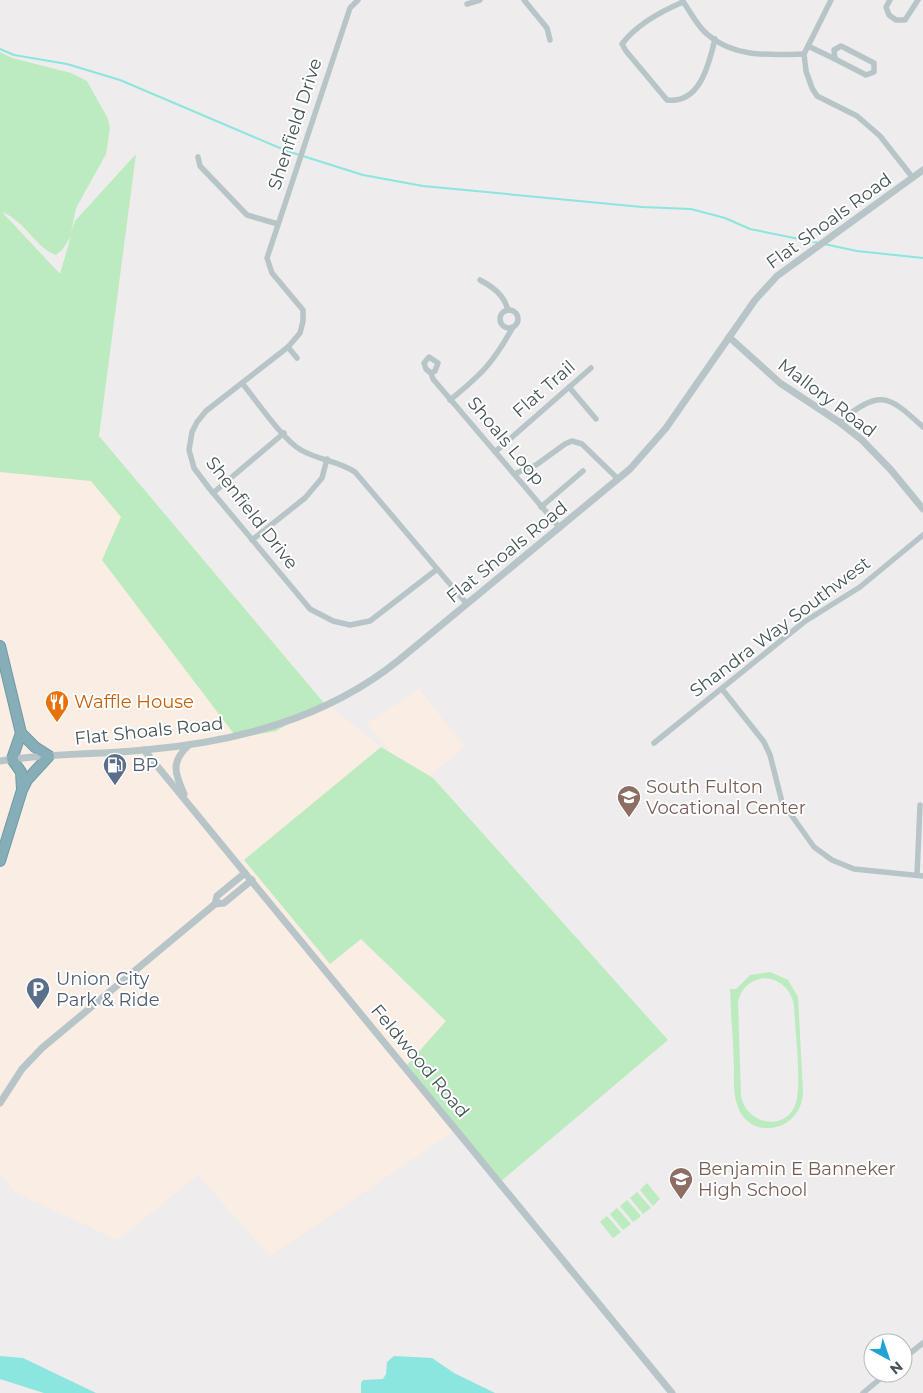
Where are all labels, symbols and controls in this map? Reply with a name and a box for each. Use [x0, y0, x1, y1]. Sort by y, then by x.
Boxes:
street label: Shenfield Drive [263, 55, 327, 193]
street label: Flat Shoals Road [762, 168, 896, 274]
street label: Mallory Road [773, 354, 881, 442]
street label: Flat Trail [508, 356, 580, 422]
street label: Shoals Loop [463, 392, 549, 490]
street label: Shenfield Drive [201, 452, 303, 574]
street label: Flat Shoals Road [442, 496, 572, 608]
street label: Shandra Way Southwest [685, 552, 875, 702]
restaurant icon: Waffle House [44, 689, 70, 723]
place label: Waffle House [74, 691, 194, 713]
street label: Flat Shoals Road [74, 712, 224, 750]
fuel station icon: BP [102, 752, 128, 786]
place label: BP [132, 754, 159, 776]
place label: South Fulton Vocational Center [646, 776, 806, 819]
school or university icon: South Fulton Vocational Center [616, 784, 642, 818]
place label: Union City Park & Ride [56, 968, 160, 1011]
parking icon: Union City Park & Ride [25, 976, 51, 1010]
street label: Feldwood Road [366, 1000, 474, 1122]
place label: Benjamin E Banneker High School [698, 1158, 896, 1201]
school or university icon: Benjamin E Banneker High School [668, 1166, 694, 1200]
north arrow [863, 1333, 913, 1383]
text: N [886, 1357, 906, 1378]

